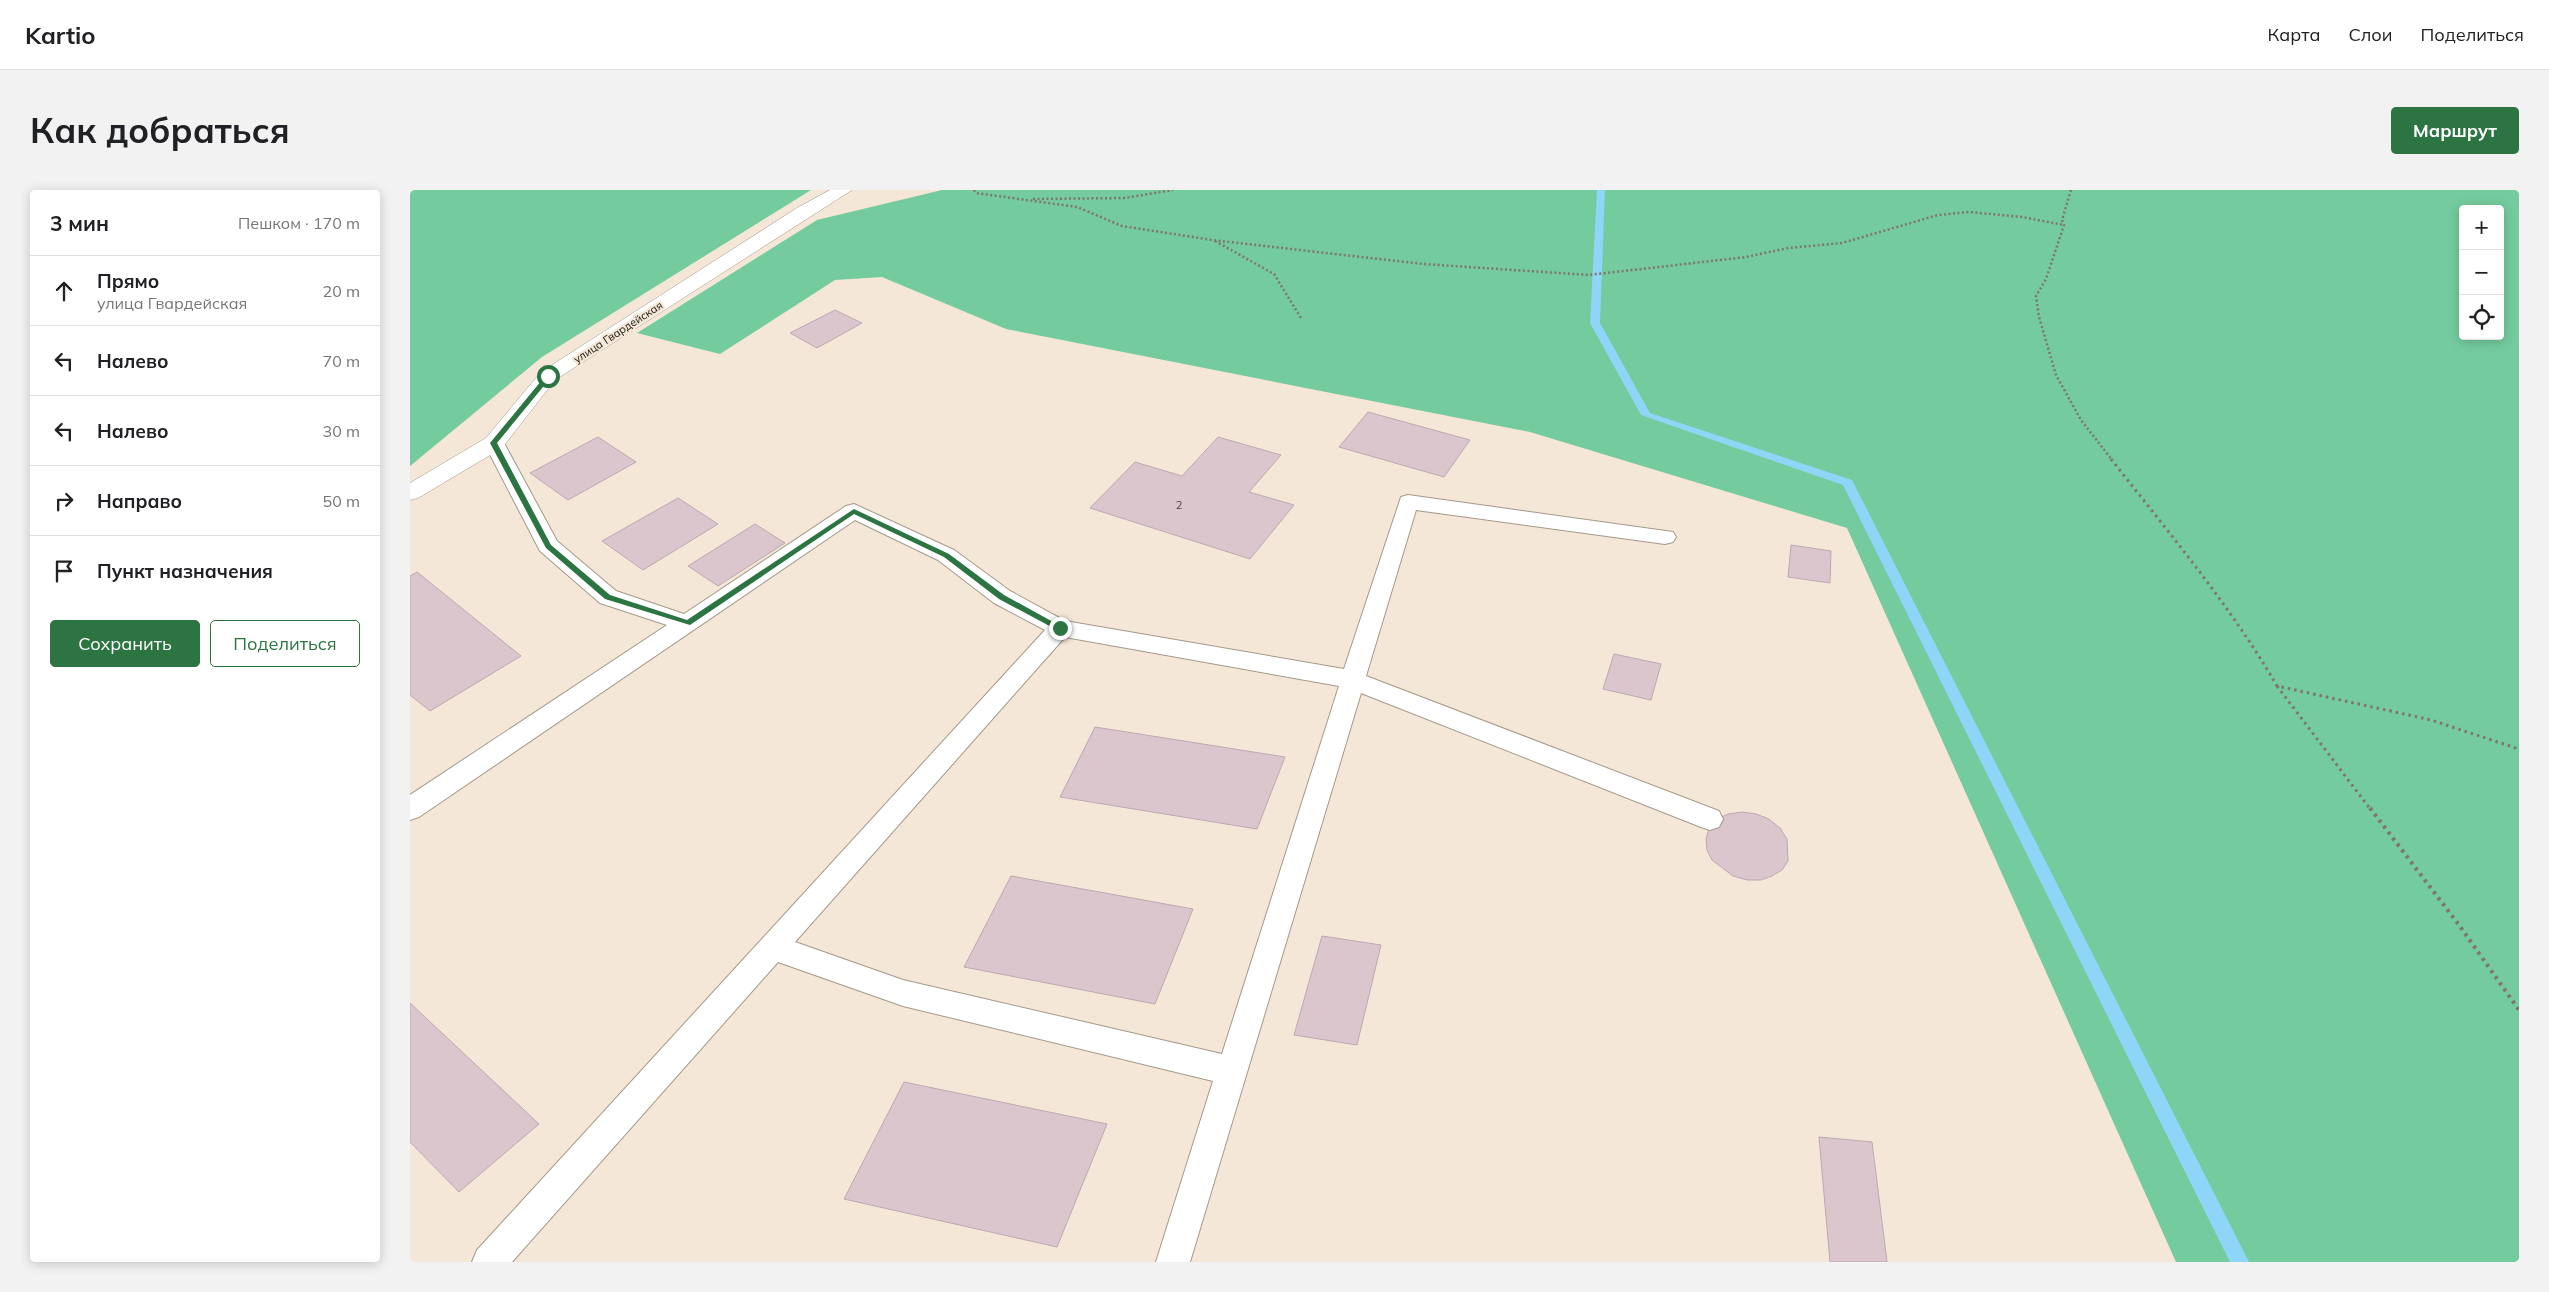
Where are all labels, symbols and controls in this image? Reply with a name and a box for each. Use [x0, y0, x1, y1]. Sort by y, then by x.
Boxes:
text: Kartio [25, 20, 96, 50]
text: Карта [2268, 23, 2320, 46]
text: Слои [2348, 23, 2393, 46]
text: Поделиться [2421, 23, 2524, 46]
button: Маршрут [2391, 107, 2519, 154]
text: Как добраться [30, 108, 290, 152]
map controls [2459, 205, 2504, 340]
button: + [2459, 205, 2504, 250]
text: 3 мин [50, 210, 109, 236]
text: Пешком · 170 m [238, 213, 360, 233]
button: − [2459, 250, 2504, 295]
text: Прямо [97, 269, 159, 293]
icon: ahead [50, 277, 78, 305]
text: 20 m [323, 281, 360, 301]
text: улица Гвардейская [97, 293, 247, 313]
button: locate [2459, 295, 2504, 340]
street label: улица Гвардейская [571, 298, 665, 366]
icon: left [50, 347, 78, 375]
text: Налево [97, 349, 169, 373]
text: 70 m [323, 351, 360, 371]
route start [537, 365, 560, 388]
icon: left [50, 417, 78, 445]
text: Налево [97, 419, 169, 443]
text: 30 m [323, 421, 360, 441]
icon: right [50, 487, 78, 515]
text: Направо [97, 489, 182, 513]
text: 50 m [323, 491, 360, 511]
house number: 2 [1176, 498, 1183, 512]
icon: arrive [50, 557, 78, 585]
text: Пункт назначения [97, 559, 273, 583]
route end [1049, 617, 1072, 640]
button: Сохранить [50, 620, 200, 667]
button: Поделиться [210, 620, 360, 667]

